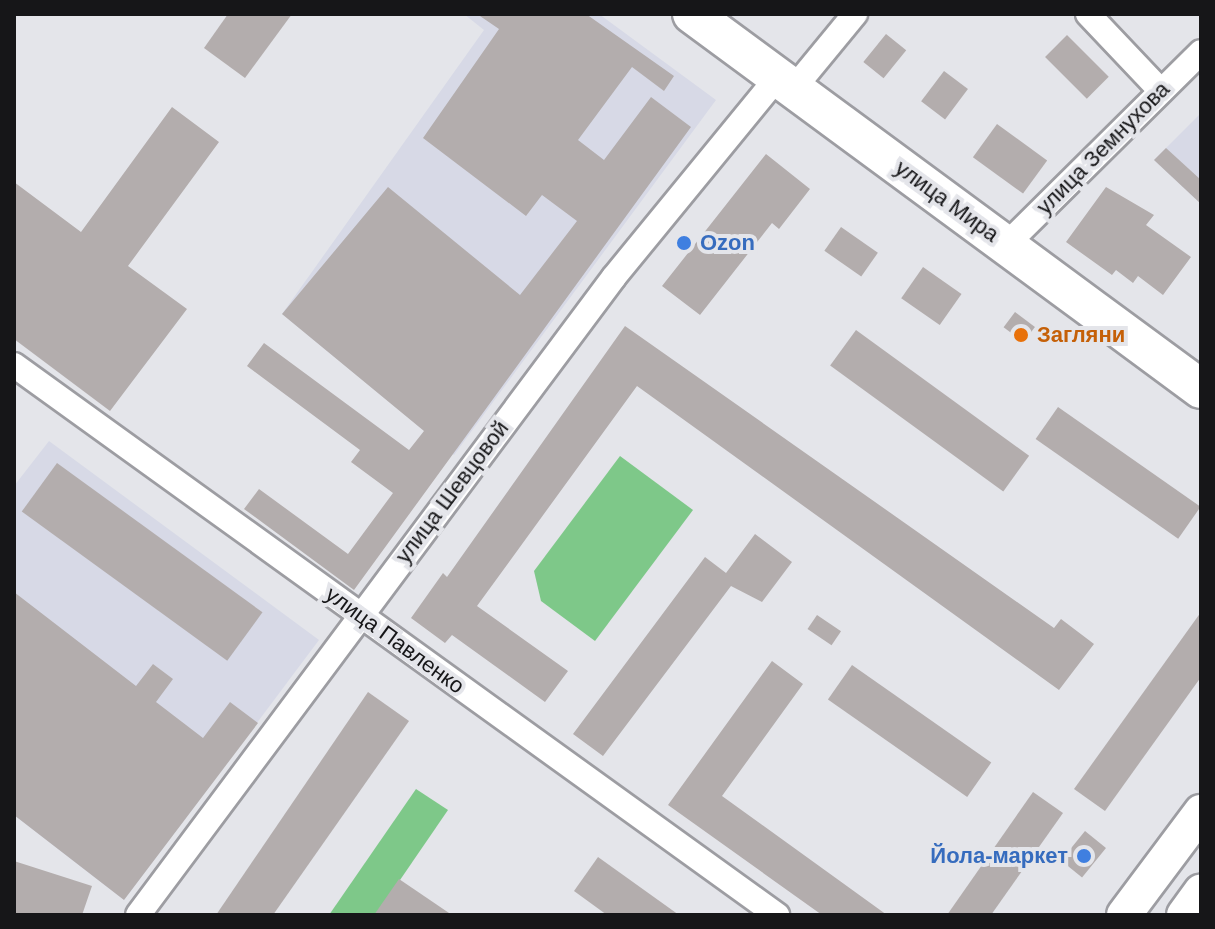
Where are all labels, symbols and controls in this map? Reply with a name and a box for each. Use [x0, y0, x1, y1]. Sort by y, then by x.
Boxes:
street label: улица Земнухова [1031, 76, 1175, 220]
street label: улица Мира [890, 155, 1004, 247]
place label: Ozon [700, 230, 755, 256]
marker: Ozon [675, 234, 693, 252]
place label: Загляни [1037, 322, 1125, 348]
marker: Загляни [1012, 326, 1030, 344]
street label: улица Шевцовой [390, 416, 514, 568]
street label: улица Павленко [320, 581, 470, 699]
place label: Йола-маркет [930, 843, 1068, 869]
marker: Йола-маркет [1075, 847, 1093, 865]

